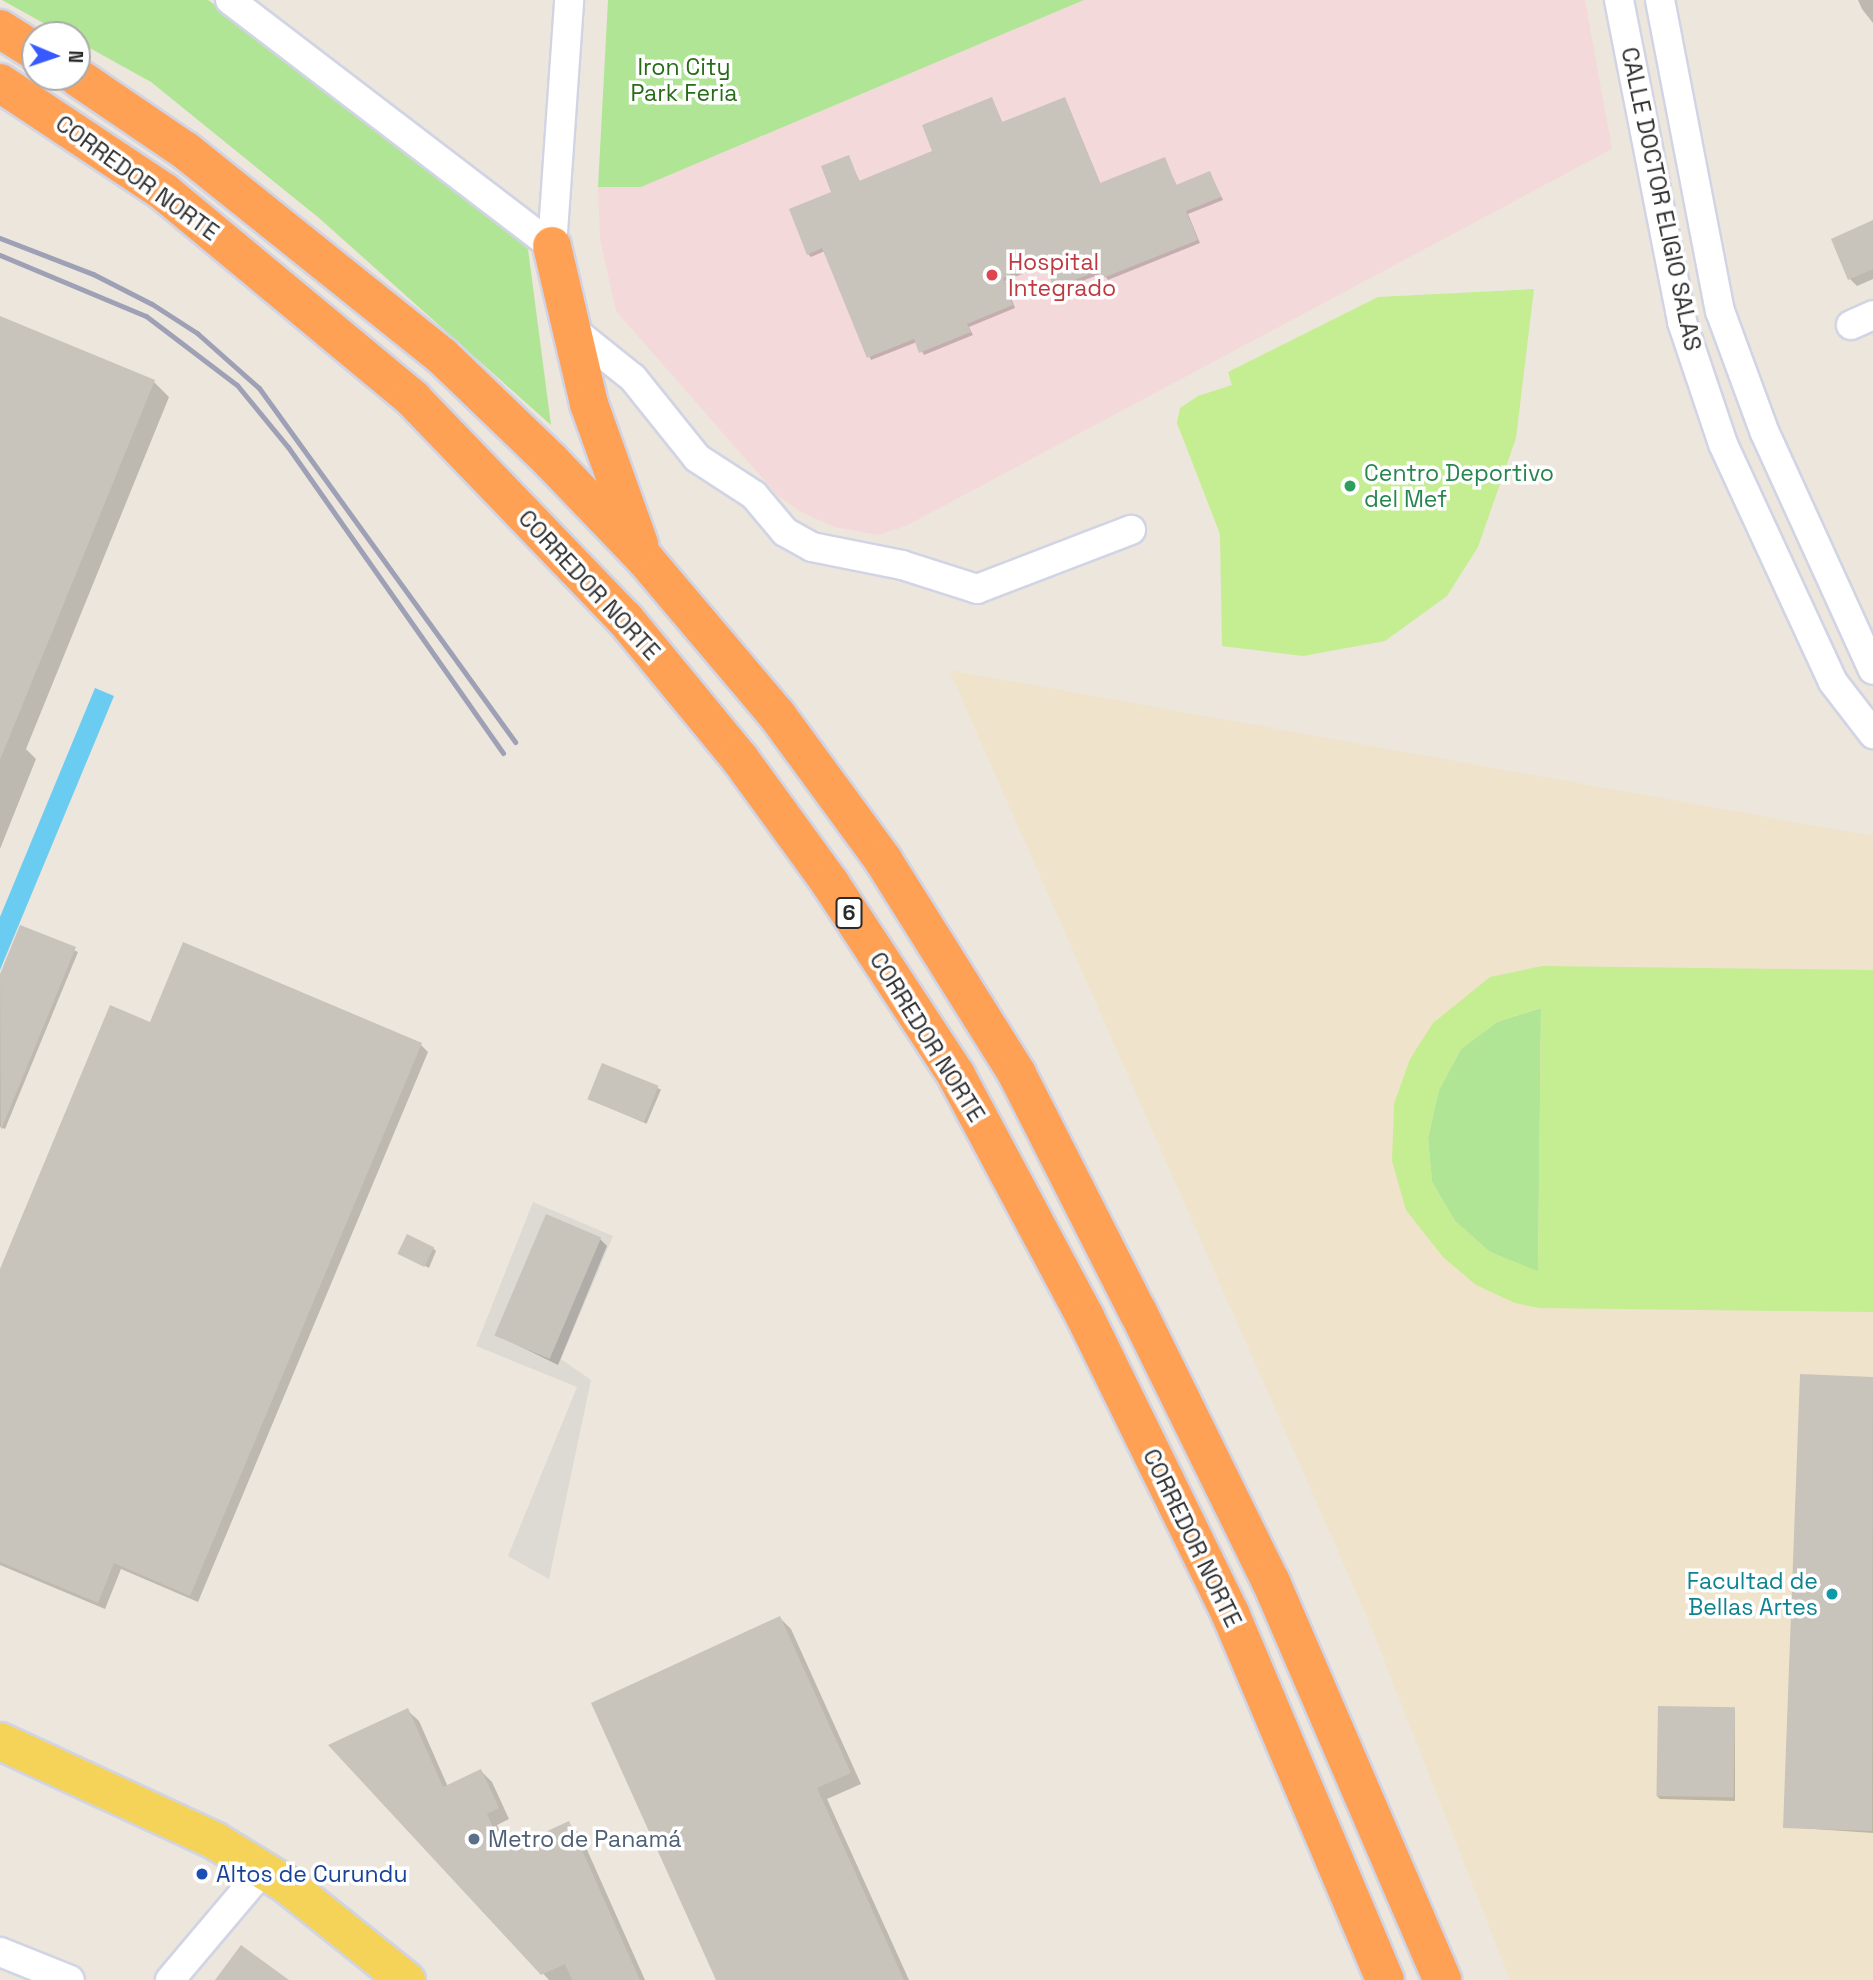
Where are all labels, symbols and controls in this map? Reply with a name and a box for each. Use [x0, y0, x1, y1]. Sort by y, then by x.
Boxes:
north arrow [21, 21, 91, 91]
street label: CALLE DOCTOR ELIGIO SALAS [1615, 45, 1707, 353]
text: N [63, 50, 88, 63]
park label: Iron City Park Feria [630, 53, 738, 107]
street label: CORREDOR NORTE [50, 110, 224, 246]
place label: Hospital Integrado [1008, 248, 1116, 302]
marker: Hospital Integrado [982, 265, 1002, 285]
place label: Centro Deportivo del Mef [1364, 459, 1554, 513]
marker: Centro Deportivo del Mef [1342, 478, 1358, 494]
street label: CORREDOR NORTE [513, 504, 665, 666]
road number: 6 [835, 895, 863, 930]
street label: CORREDOR NORTE [864, 947, 990, 1127]
street label: CORREDOR NORTE [1137, 1445, 1247, 1631]
place label: Facultad de Bellas Artes [1687, 1567, 1818, 1621]
marker: Facultad de Bellas Artes [1824, 1586, 1840, 1602]
place label: Metro de Panamá [488, 1825, 681, 1853]
marker: Metro de Panamá [466, 1831, 482, 1847]
place label: Altos de Curundu [216, 1860, 407, 1888]
marker: Altos de Curundu [194, 1866, 210, 1882]

